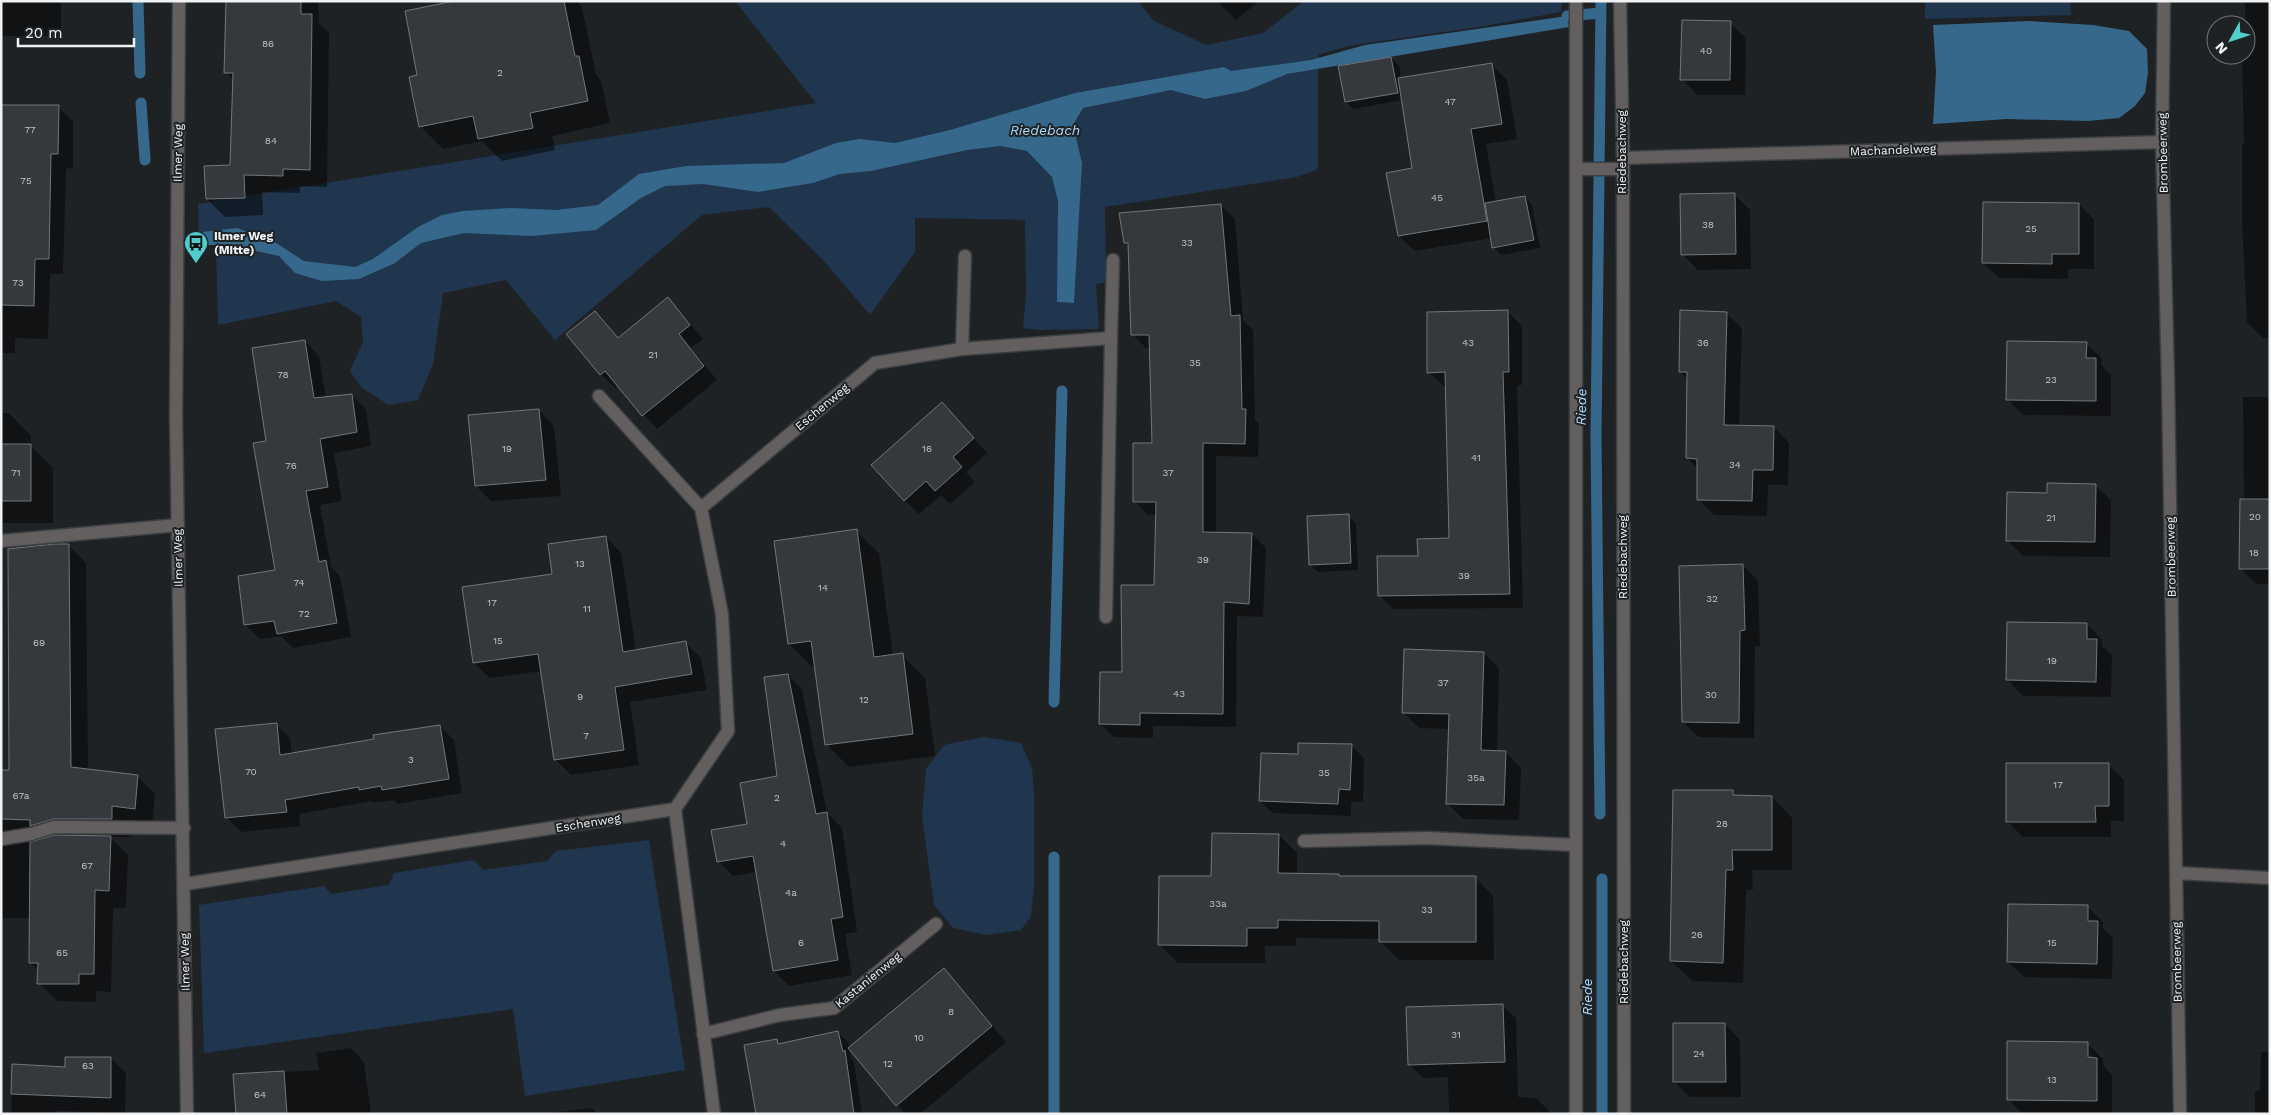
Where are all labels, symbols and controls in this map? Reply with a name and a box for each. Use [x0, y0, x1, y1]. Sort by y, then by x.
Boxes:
scale bar [18, 15, 134, 47]
north arrow [2206, 15, 2256, 65]
text: 20 m [25, 24, 63, 42]
house number: 86 [262, 38, 274, 49]
text: N [2212, 39, 2231, 57]
house number: 40 [1700, 45, 1712, 56]
house number: 2 [497, 67, 503, 78]
house number: 47 [1444, 96, 1456, 107]
street label: Riedebachweg [1615, 109, 1629, 194]
street label: Brombeerweg [2155, 112, 2171, 193]
water label: Riedebach [1010, 122, 1080, 138]
street label: Ilmer Weg [170, 123, 186, 182]
house number: 77 [24, 124, 36, 135]
house number: 84 [265, 135, 277, 146]
street label: Machandelweg [1850, 141, 1937, 159]
house number: 75 [20, 175, 32, 186]
house number: 45 [1431, 192, 1443, 203]
house number: 38 [1702, 219, 1714, 230]
house number: 25 [2025, 223, 2037, 234]
place label: Ilmer Weg (Mitte) [214, 229, 273, 257]
bus stop icon: Ilmer Weg (Mitte) [183, 230, 209, 264]
house number: 33 [1181, 237, 1193, 248]
house number: 73 [12, 277, 24, 288]
house number: 43 [1462, 337, 1474, 348]
house number: 36 [1697, 337, 1709, 348]
house number: 21 [648, 349, 658, 360]
house number: 35 [1189, 357, 1201, 368]
house number: 78 [277, 369, 289, 380]
house number: 23 [2045, 374, 2057, 385]
street label: Eschenweg [792, 380, 852, 433]
water label: Riede [1573, 388, 1589, 426]
house number: 19 [502, 443, 512, 454]
house number: 16 [922, 443, 932, 454]
house number: 41 [1471, 452, 1481, 463]
house number: 34 [1729, 459, 1741, 470]
house number: 76 [285, 460, 297, 471]
house number: 71 [11, 467, 21, 478]
house number: 37 [1162, 467, 1174, 478]
house number: 20 [2249, 511, 2261, 522]
house number: 21 [2046, 512, 2056, 523]
street label: Riedebachweg [1616, 514, 1630, 599]
street label: Brombeerweg [2163, 516, 2179, 597]
street label: Ilmer Weg [170, 528, 186, 587]
house number: 18 [2249, 547, 2259, 558]
house number: 39 [1197, 554, 1209, 565]
house number: 13 [575, 558, 585, 569]
house number: 39 [1458, 570, 1470, 581]
house number: 74 [293, 577, 305, 588]
house number: 14 [818, 582, 828, 593]
house number: 32 [1706, 593, 1718, 604]
house number: 17 [487, 597, 497, 608]
house number: 11 [583, 603, 591, 614]
house number: 72 [298, 608, 310, 619]
house number: 15 [493, 635, 503, 646]
house number: 69 [33, 637, 45, 648]
house number: 19 [2047, 655, 2057, 666]
house number: 37 [1437, 677, 1449, 688]
house number: 43 [1173, 688, 1185, 699]
house number: 30 [1705, 689, 1717, 700]
house number: 9 [577, 691, 583, 702]
house number: 12 [859, 694, 869, 705]
house number: 7 [583, 730, 589, 741]
house number: 3 [408, 754, 414, 765]
house number: 70 [245, 766, 257, 777]
house number: 35 [1318, 767, 1330, 778]
house number: 35a [1467, 772, 1485, 783]
house number: 17 [2053, 779, 2063, 790]
house number: 67a [13, 790, 30, 801]
house number: 2 [774, 792, 780, 803]
street label: Eschenweg [555, 811, 622, 835]
house number: 28 [1716, 818, 1728, 829]
house number: 4 [780, 838, 786, 849]
house number: 67 [81, 860, 93, 871]
house number: 4a [785, 887, 797, 898]
house number: 33a [1209, 898, 1227, 909]
house number: 33 [1421, 904, 1433, 915]
street label: Riedebachweg [1617, 919, 1631, 1004]
street label: Brombeerweg [2169, 921, 2185, 1002]
house number: 26 [1691, 929, 1703, 940]
street label: Ilmer Weg [177, 932, 193, 991]
house number: 6 [798, 937, 804, 948]
house number: 15 [2047, 937, 2057, 948]
house number: 65 [56, 947, 68, 958]
street label: Kastanienweg [832, 949, 904, 1011]
water label: Riede [1579, 978, 1595, 1016]
house number: 8 [948, 1006, 954, 1017]
house number: 31 [1451, 1029, 1461, 1040]
house number: 10 [914, 1032, 924, 1043]
house number: 24 [1693, 1048, 1705, 1059]
house number: 12 [883, 1058, 893, 1069]
house number: 63 [82, 1060, 94, 1071]
house number: 13 [2047, 1074, 2057, 1085]
house number: 64 [254, 1089, 266, 1100]

